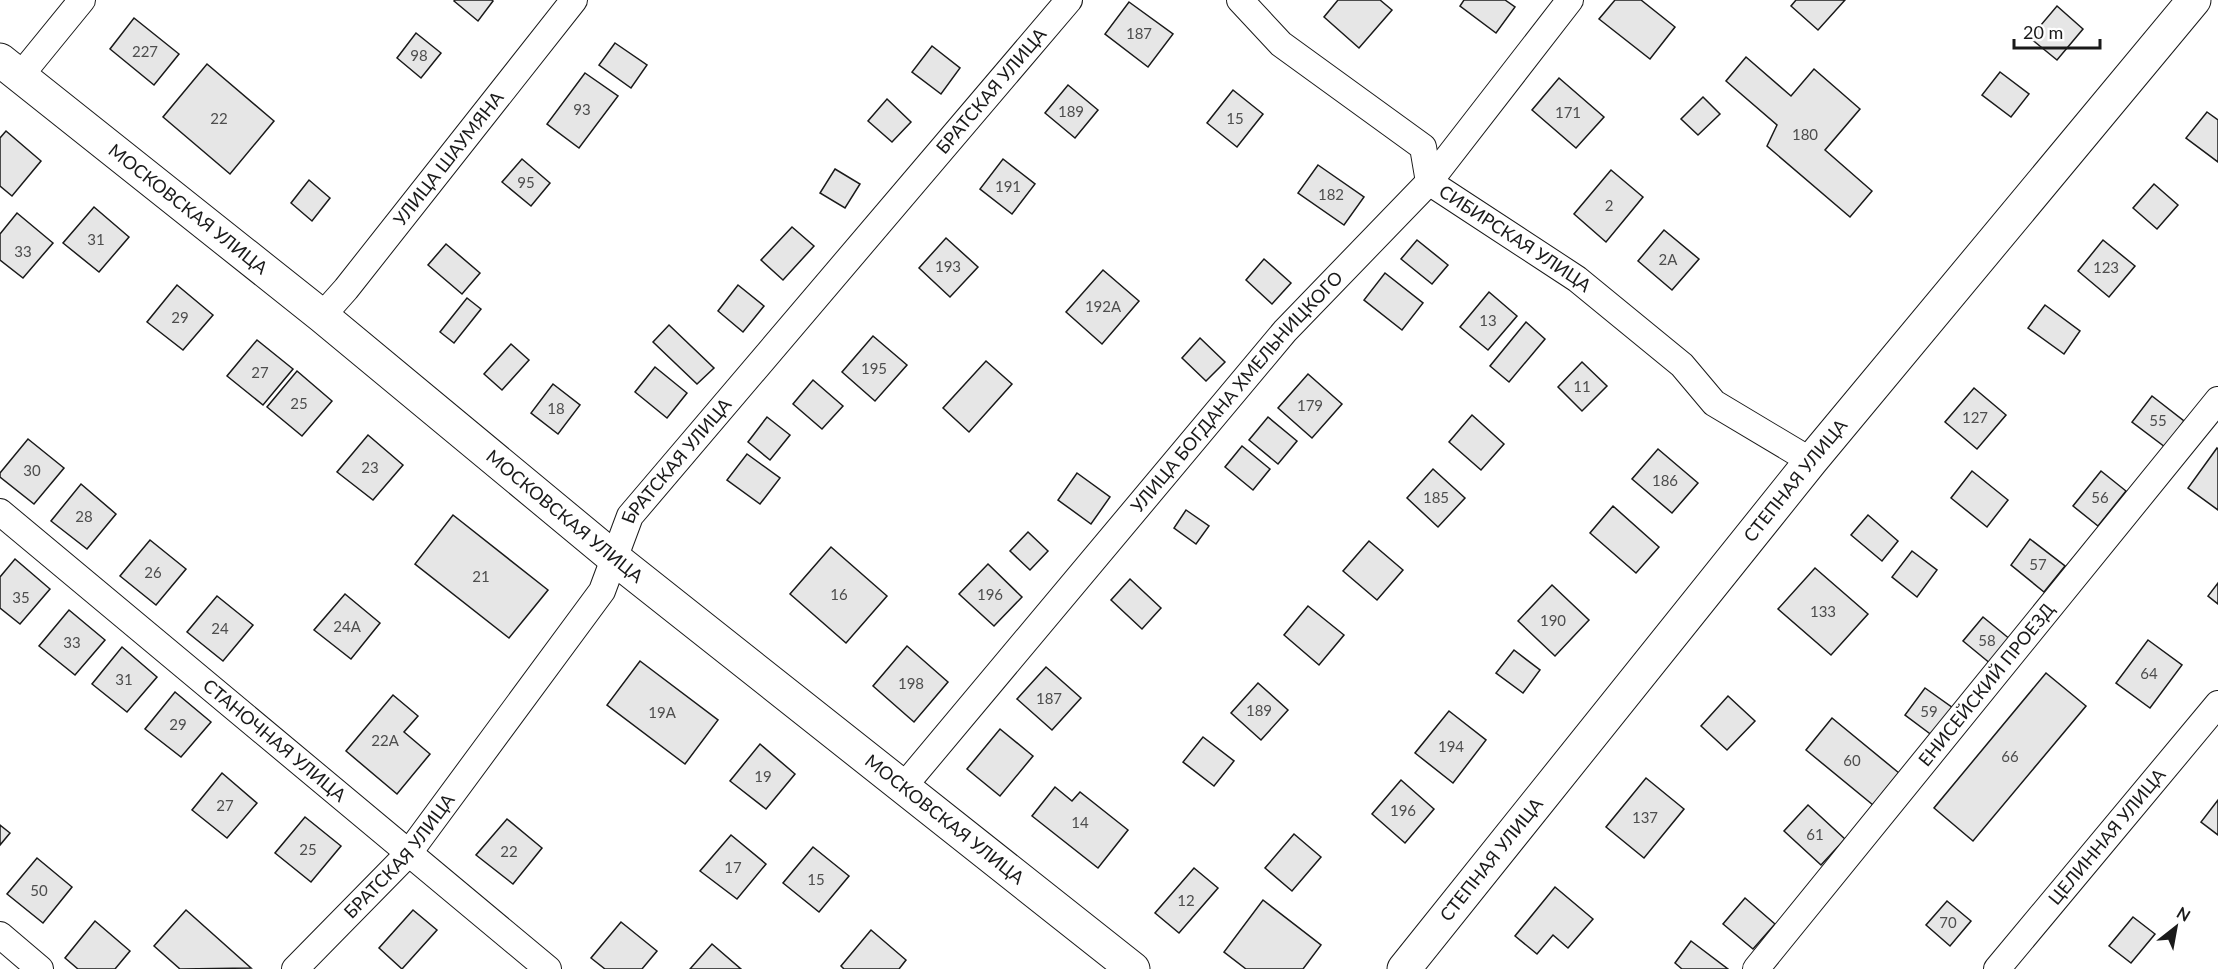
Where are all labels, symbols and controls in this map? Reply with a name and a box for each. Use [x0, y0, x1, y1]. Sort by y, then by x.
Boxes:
scale bar [2014, 12, 2100, 50]
text: 20 m [2023, 21, 2063, 43]
street label: БРАТСКАЯ УЛИЦА [931, 22, 1051, 158]
house number: 187 [1126, 24, 1152, 42]
house number: 227 [132, 42, 158, 60]
house number: 98 [410, 46, 428, 64]
street label: УЛИЦА ШАУМЯНА [388, 86, 508, 230]
house number: 93 [573, 100, 591, 118]
house number: 189 [1058, 102, 1084, 120]
house number: 171 [1555, 103, 1581, 121]
house number: 22 [210, 109, 228, 127]
house number: 15 [1226, 109, 1244, 127]
house number: 180 [1792, 125, 1818, 143]
street label: МОСКОВСКАЯ УЛИЦА [105, 139, 273, 279]
house number: 95 [517, 173, 535, 191]
house number: 191 [995, 177, 1021, 195]
street label: СИБИРСКАЯ УЛИЦА [1435, 180, 1597, 297]
house number: 182 [1318, 185, 1344, 203]
house number: 2 [1605, 196, 1613, 214]
house number: 31 [87, 230, 105, 248]
house number: 33 [14, 242, 32, 260]
house number: 2А [1659, 250, 1678, 268]
house number: 193 [935, 257, 961, 275]
house number: 123 [2093, 258, 2119, 276]
street label: УЛИЦА БОГДАНА ХМЕЛЬНИЦКОГО [1126, 266, 1347, 517]
house number: 192А [1085, 297, 1122, 315]
house number: 29 [171, 308, 189, 326]
house number: 13 [1479, 311, 1497, 329]
house number: 195 [861, 359, 887, 377]
house number: 27 [251, 363, 269, 381]
house number: 11 [1573, 377, 1591, 395]
street label: БРАТСКАЯ УЛИЦА [616, 393, 736, 526]
house number: 25 [290, 394, 308, 412]
house number: 179 [1297, 396, 1323, 414]
house number: 18 [547, 399, 565, 417]
house number: 127 [1962, 408, 1988, 426]
house number: 55 [2149, 411, 2167, 429]
street label: СТЕПНАЯ УЛИЦА [1739, 413, 1852, 546]
street label: МОСКОВСКАЯ УЛИЦА [482, 445, 649, 587]
house number: 23 [361, 458, 379, 476]
house number: 30 [23, 461, 41, 479]
house number: 186 [1652, 471, 1678, 489]
house number: 185 [1423, 488, 1449, 506]
house number: 56 [2091, 488, 2109, 506]
house number: 28 [75, 507, 93, 525]
house number: 57 [2029, 555, 2047, 573]
house number: 26 [144, 563, 162, 581]
house number: 21 [472, 567, 490, 585]
house number: 16 [830, 585, 848, 603]
house number: 196 [977, 585, 1003, 603]
house number: 35 [12, 588, 30, 606]
street label: ЕНИСЕЙСКИЙ ПРОЕЗД [1913, 598, 2059, 770]
house number: 133 [1810, 602, 1836, 620]
house number: 190 [1540, 611, 1566, 629]
house number: 24А [333, 617, 362, 635]
house number: 24 [211, 619, 229, 637]
house number: 58 [1978, 631, 1996, 649]
house number: 33 [63, 633, 81, 651]
house number: 64 [2140, 664, 2158, 682]
house number: 31 [115, 670, 133, 688]
street label: СТАНОЧНАЯ УЛИЦА [199, 674, 351, 806]
house number: 198 [898, 674, 924, 692]
house number: 187 [1036, 689, 1062, 707]
house number: 189 [1246, 701, 1272, 719]
house number: 59 [1920, 702, 1938, 720]
house number: 19А [648, 703, 677, 721]
house number: 29 [169, 715, 187, 733]
house number: 22А [371, 731, 400, 749]
house number: 194 [1438, 737, 1464, 755]
house number: 66 [2001, 747, 2019, 765]
street label: МОСКОВСКАЯ УЛИЦА [861, 749, 1030, 889]
house number: 60 [1843, 751, 1861, 769]
street label: ЦЕЛИННАЯ УЛИЦА [2043, 763, 2170, 909]
house number: 19 [754, 767, 772, 785]
street label: БРАТСКАЯ УЛИЦА [339, 788, 459, 923]
street label: СТЕПНАЯ УЛИЦА [1435, 792, 1547, 925]
house number: 27 [216, 796, 234, 814]
house number: 196 [1390, 801, 1416, 819]
house number: 137 [1632, 808, 1658, 826]
house number: 14 [1071, 813, 1089, 831]
house number: 61 [1806, 825, 1824, 843]
house number: 25 [299, 840, 317, 858]
house number: 22 [500, 842, 518, 860]
house number: 17 [724, 858, 742, 876]
house number: 15 [807, 870, 825, 888]
house number: 50 [30, 881, 48, 899]
house number: 12 [1177, 891, 1195, 909]
north arrow [2146, 897, 2206, 957]
text: N [2174, 902, 2194, 925]
house number: 70 [1939, 913, 1957, 931]

